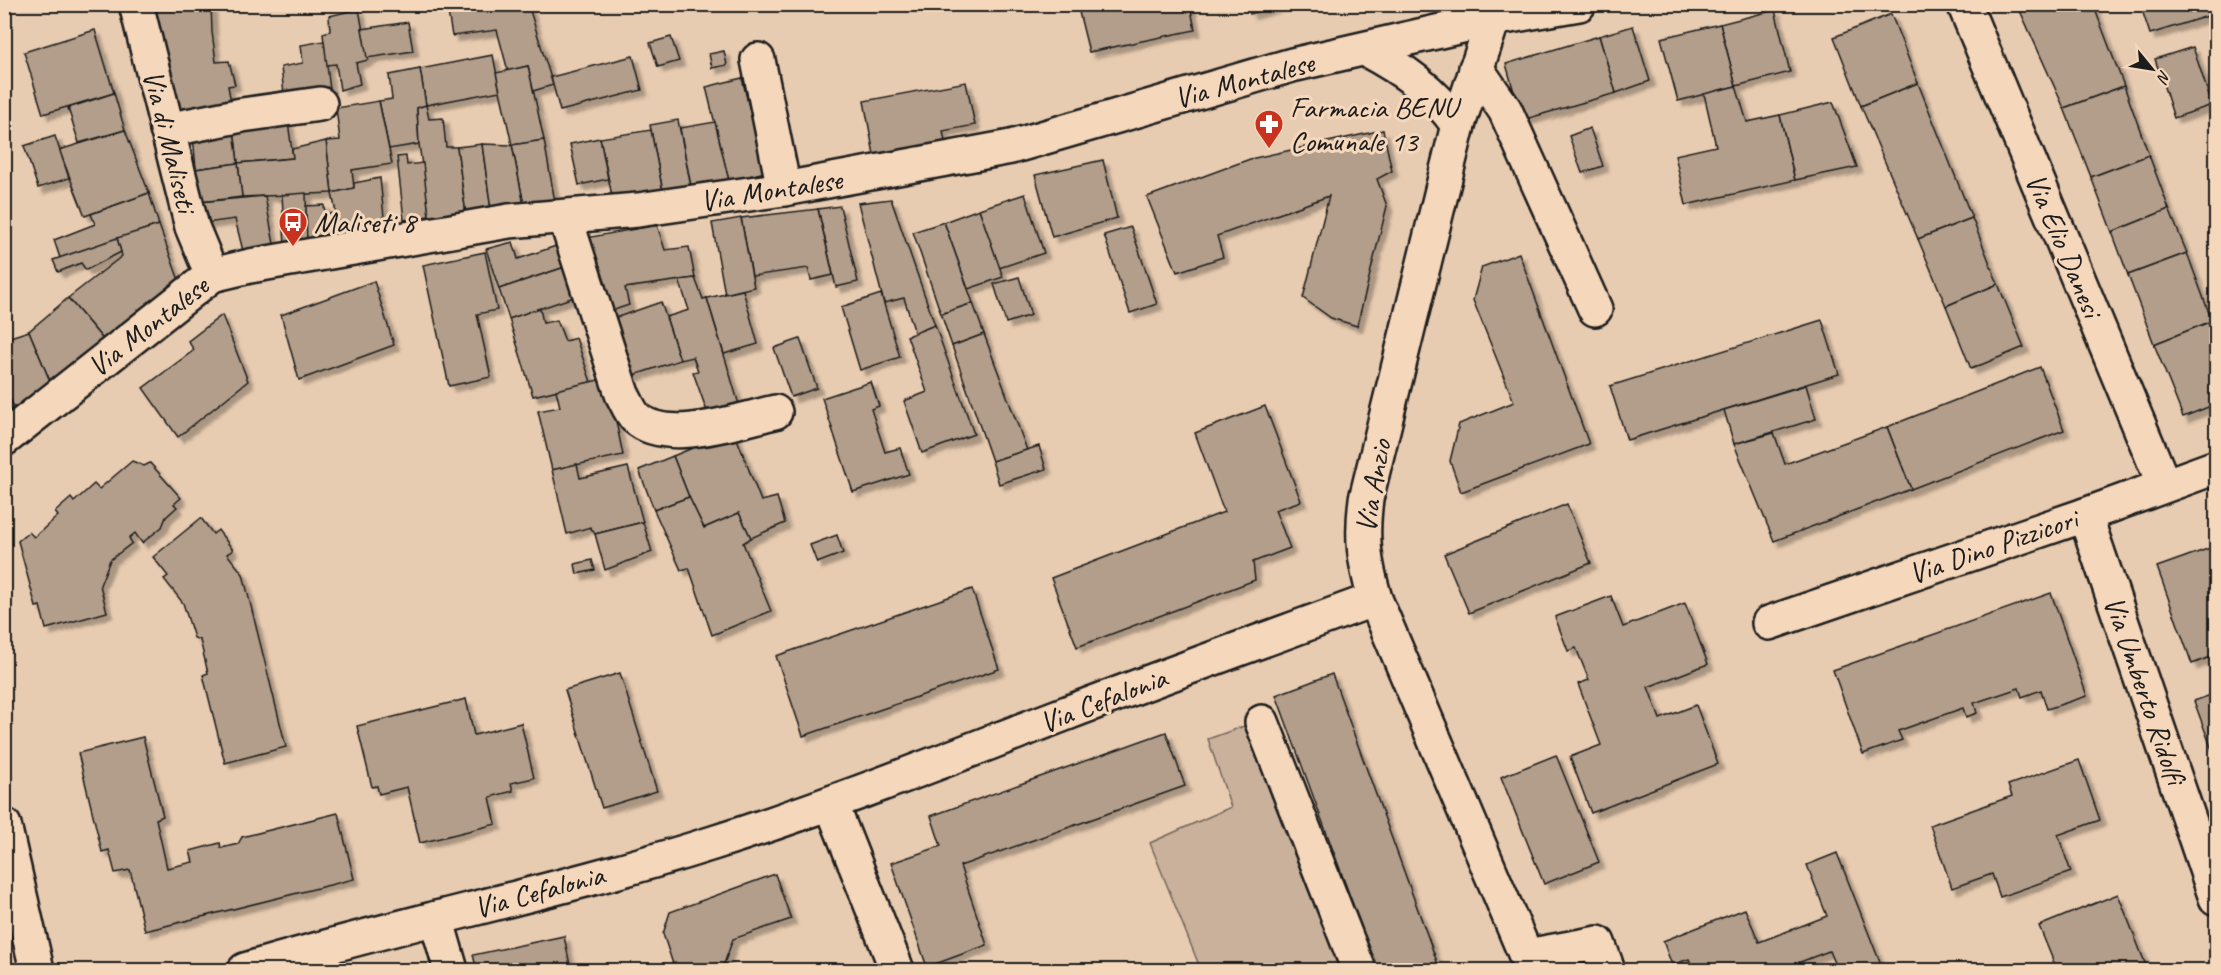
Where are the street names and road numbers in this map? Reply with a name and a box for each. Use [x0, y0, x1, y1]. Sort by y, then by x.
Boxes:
street label: Via Montalese [1170, 43, 1320, 117]
street label: Via di Maliseti [134, 66, 207, 219]
street label: Via Montalese [697, 160, 847, 220]
street label: Via Elio Danesi [2017, 167, 2113, 326]
street label: Via Montalese [80, 266, 218, 385]
street label: Via Anzio [1346, 435, 1400, 535]
street label: Via Dino Pizzicori [1904, 498, 2086, 593]
street label: Via Umberto Ridolfi [2095, 591, 2196, 792]
street label: Via Cefalonia [1034, 658, 1174, 742]
street label: Via Cefalonia [470, 855, 610, 927]

